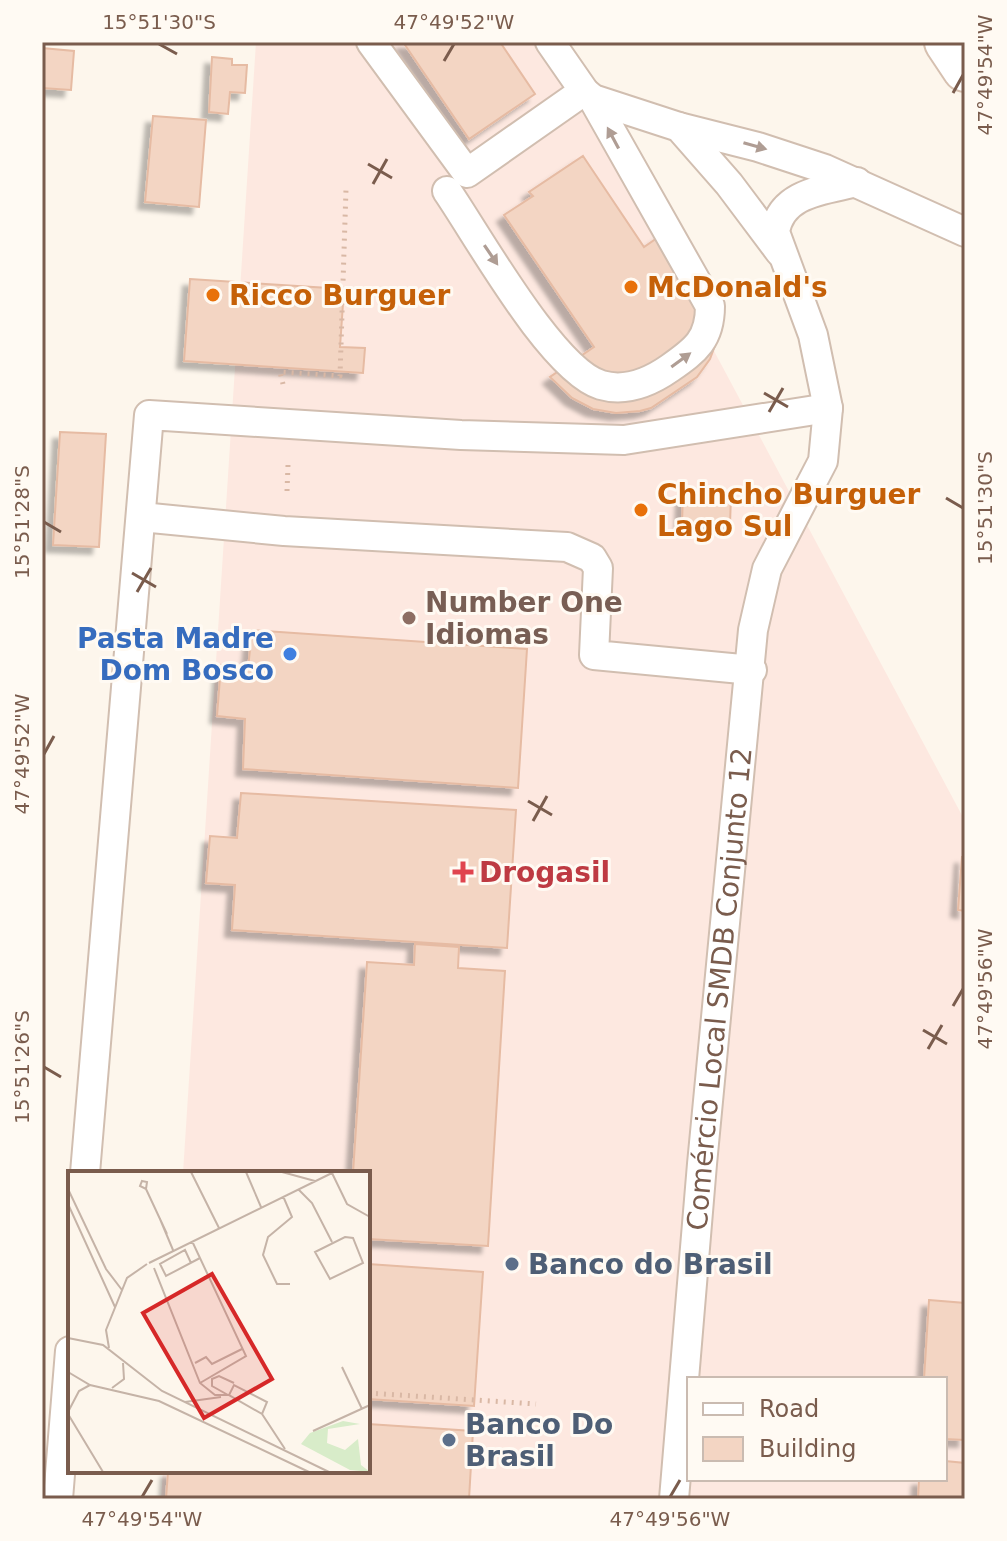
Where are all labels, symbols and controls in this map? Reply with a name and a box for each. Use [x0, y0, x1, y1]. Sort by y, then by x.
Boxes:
text: 15°51'30"S [102, 10, 216, 34]
text: 47°49'52"W [394, 10, 515, 34]
text: 47°49'54"W [973, 14, 997, 135]
one-way arrow [606, 127, 619, 150]
one-way arrow [742, 141, 767, 153]
one-way arrow [483, 245, 498, 266]
place label: McDonald's [647, 271, 828, 304]
marker: McDonald's [622, 278, 640, 296]
place label: Ricco Burguer [229, 279, 450, 312]
marker: Ricco Burguer [204, 286, 222, 304]
one-way arrow [670, 353, 691, 368]
text: 15°51'30"S [973, 451, 997, 565]
text: 15°51'28"S [10, 465, 34, 579]
place label: Chincho Burguer Lago Sul [657, 478, 921, 543]
marker: Chincho Burguer Lago Sul [632, 501, 650, 519]
place label: Number One Idiomas [425, 586, 623, 651]
marker: Number One Idiomas [400, 609, 418, 627]
place label: Pasta Madre Dom Bosco [77, 622, 274, 687]
marker: Pasta Madre Dom Bosco [281, 645, 299, 663]
text: 47°49'52"W [10, 693, 34, 814]
street label: Comércio Local SMDB Conjunto 12 [681, 746, 759, 1232]
place label: Drogasil [479, 856, 610, 889]
marker: Drogasil [454, 863, 472, 881]
text: 47°49'56"W [973, 928, 997, 1049]
text: 15°51'26"S [10, 1010, 34, 1124]
inset map [68, 1171, 370, 1473]
place label: Banco do Brasil [528, 1248, 773, 1281]
marker: Banco do Brasil [503, 1255, 521, 1273]
legend [687, 1377, 947, 1481]
text: Road [759, 1395, 819, 1423]
place label: Banco Do Brasil [465, 1408, 613, 1473]
marker: Banco Do Brasil [440, 1431, 458, 1449]
text: Building [759, 1435, 856, 1463]
text: 47°49'54"W [82, 1507, 203, 1531]
text: 47°49'56"W [610, 1507, 731, 1531]

